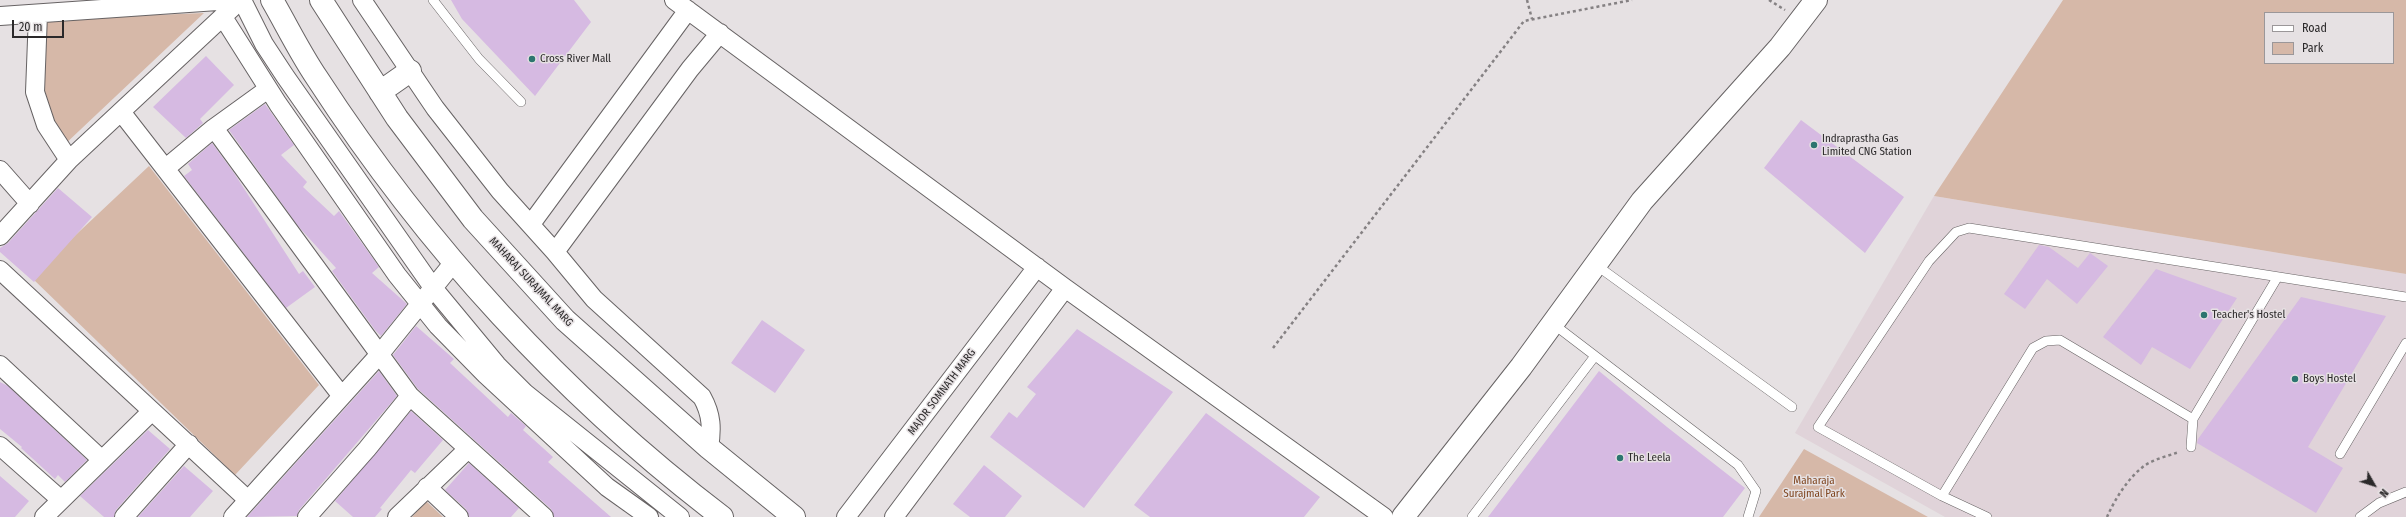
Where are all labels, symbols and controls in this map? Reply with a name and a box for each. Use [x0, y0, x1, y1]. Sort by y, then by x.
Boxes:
scale bar [14, 12, 66, 38]
legend [2264, 12, 2394, 64]
text: 20 m [19, 20, 43, 34]
text: Road [2302, 21, 2327, 35]
text: Park [2302, 41, 2323, 55]
place label: Cross River Mall [540, 52, 611, 66]
marker: Cross River Mall [527, 54, 537, 64]
place label: Indraprastha Gas Limited CNG Station [1822, 132, 1912, 158]
marker: Indraprastha Gas Limited CNG Station [1809, 140, 1819, 150]
street label: MAHARAJ SURAJMAL MARG [486, 235, 576, 329]
place label: Teacher's Hostel [2212, 308, 2285, 322]
marker: Teacher's Hostel [2199, 310, 2209, 320]
street label: MAJOR SOMNATH MARG [905, 346, 979, 438]
place label: Boys Hostel [2303, 372, 2356, 386]
marker: Boys Hostel [2290, 374, 2300, 384]
place label: The Leela [1628, 451, 1671, 465]
marker: The Leela [1615, 453, 1625, 463]
north arrow [2354, 465, 2394, 505]
park label: Maharaja Surajmal Park [1783, 474, 1845, 500]
text: N [2377, 486, 2391, 500]

